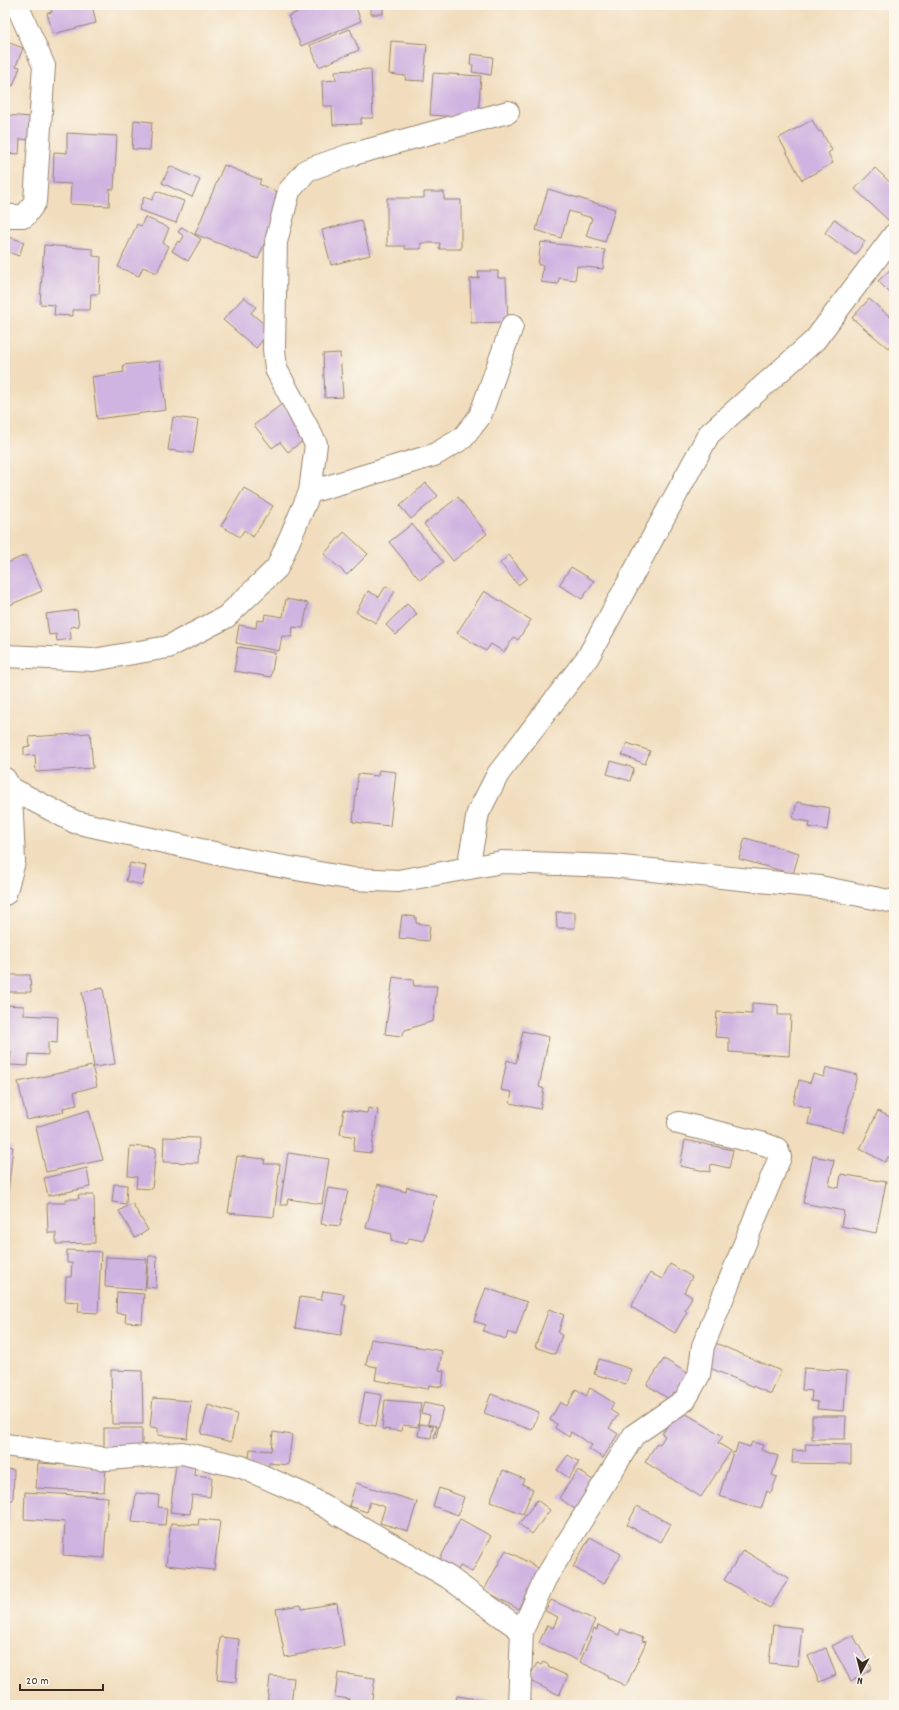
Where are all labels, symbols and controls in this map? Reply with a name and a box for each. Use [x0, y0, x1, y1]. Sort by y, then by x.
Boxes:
north arrow [841, 1652, 881, 1692]
scale bar [20, 1666, 103, 1692]
text: N [856, 1672, 864, 1688]
text: 20 m [26, 1673, 49, 1690]

